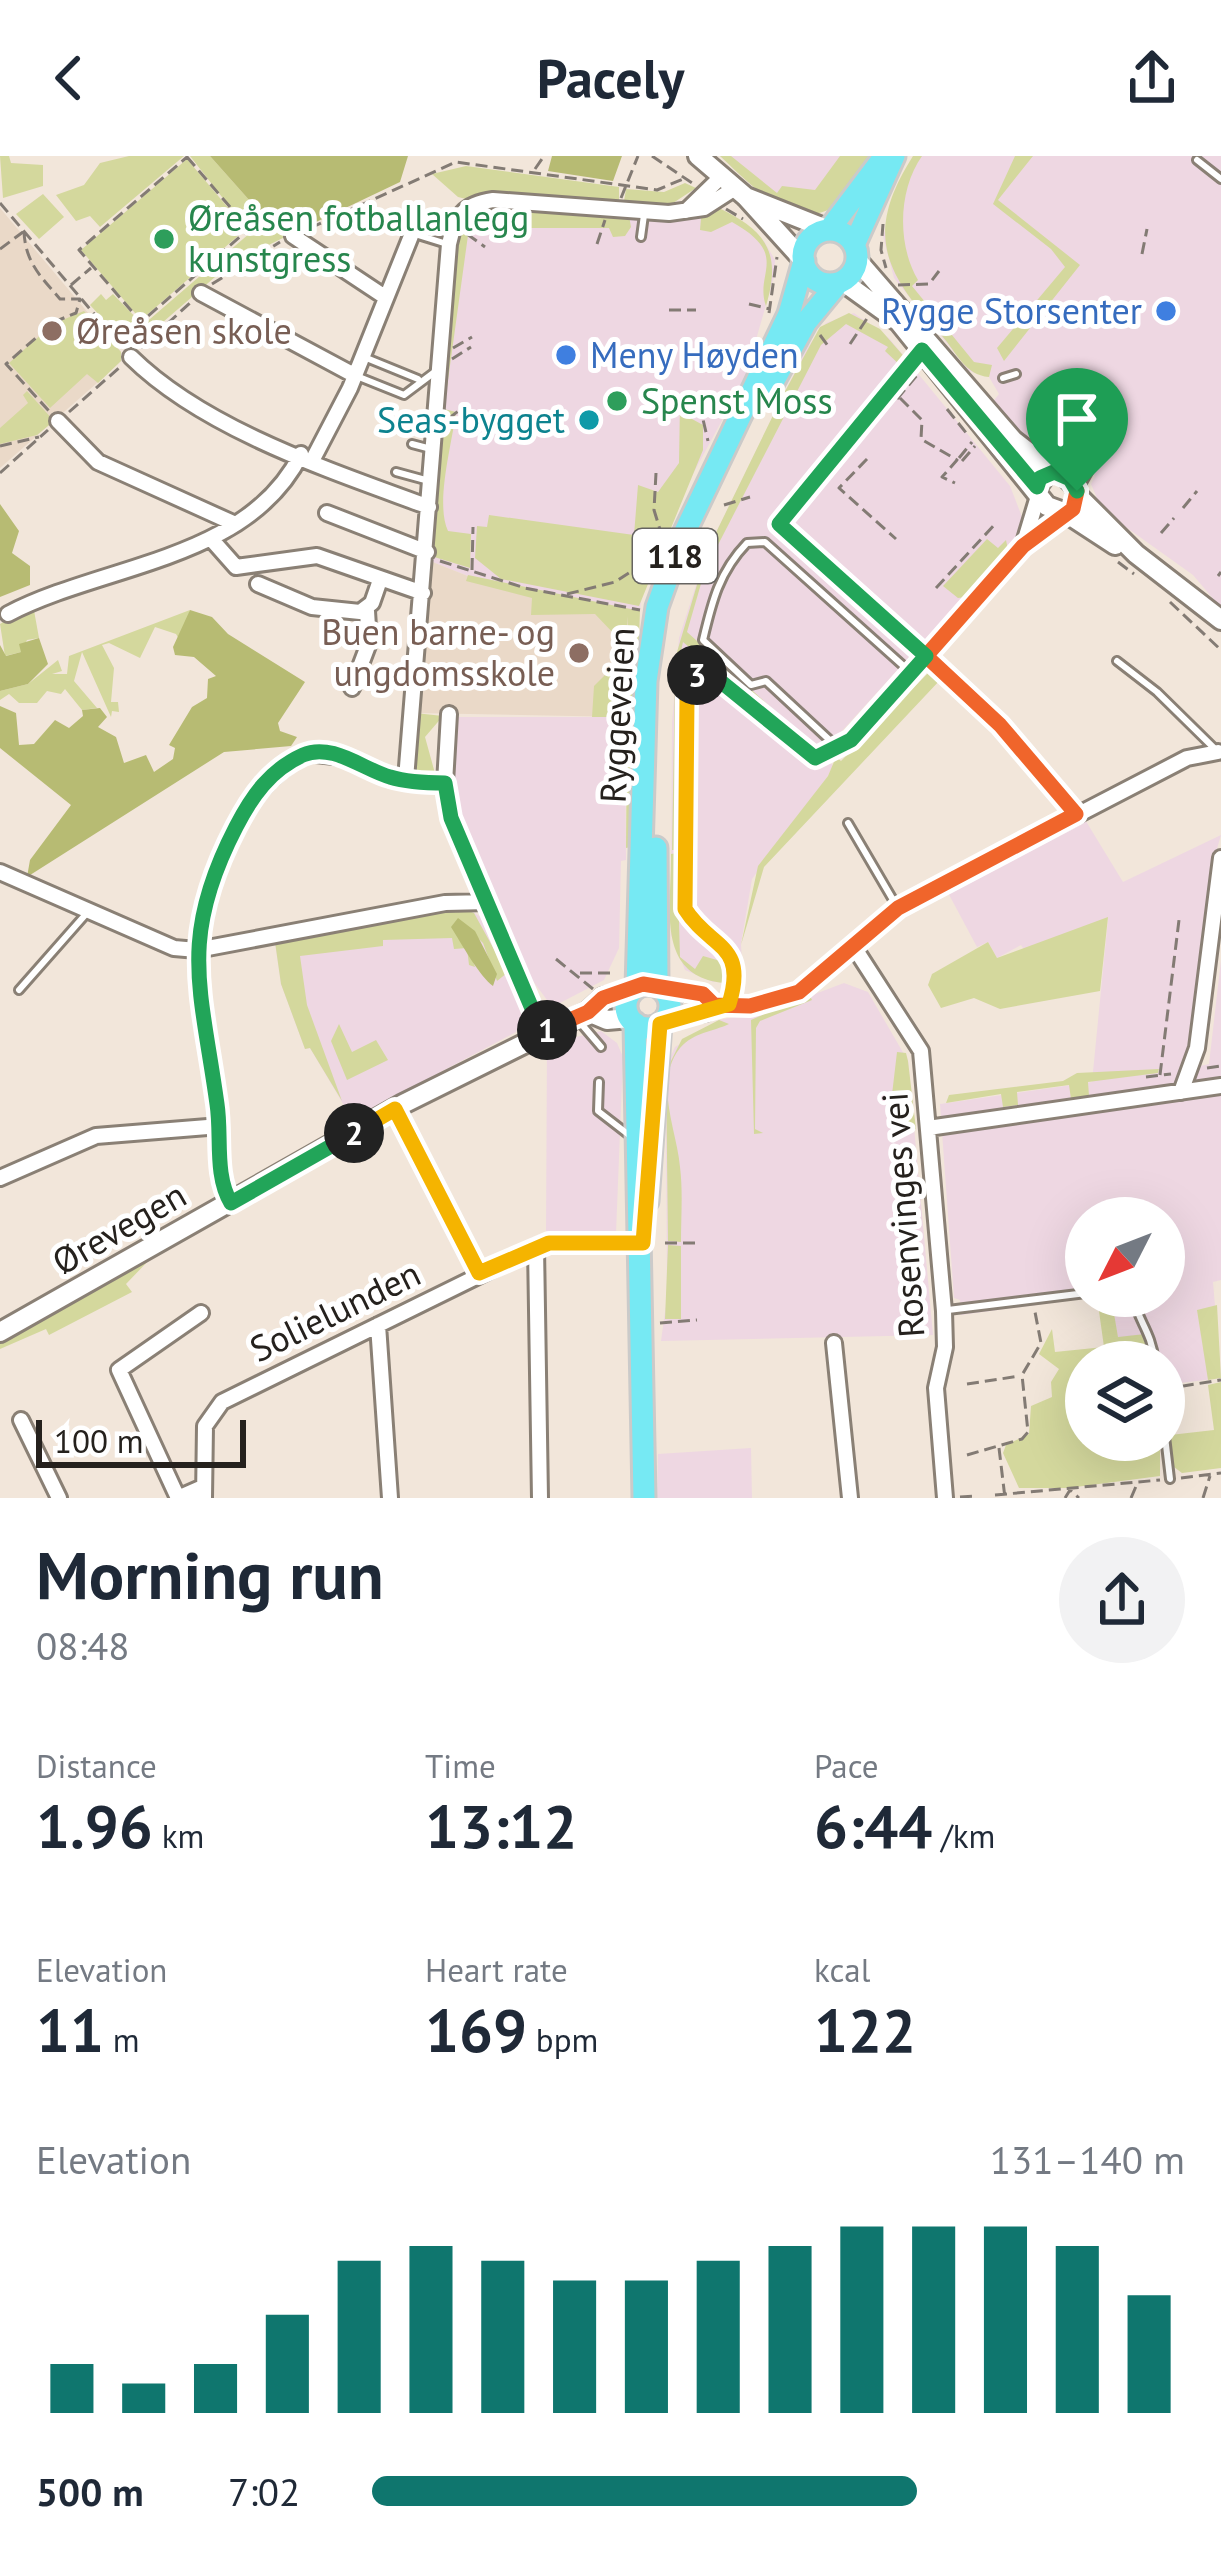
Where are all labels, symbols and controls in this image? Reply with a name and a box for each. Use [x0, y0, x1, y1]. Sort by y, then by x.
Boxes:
text: Pacely [537, 43, 684, 113]
icon: back [36, 45, 102, 111]
icon: share [1119, 45, 1185, 111]
place label: Øreåsen fotballanlegg kunstgress [188, 194, 529, 282]
marker: Øreåsen fotballanlegg kunstgress [151, 226, 177, 252]
place label: Rygge Storsenter [881, 287, 1142, 334]
marker: Rygge Storsenter [1153, 298, 1179, 324]
place label: Øreåsen skole [76, 307, 292, 354]
marker: Øreåsen skole [39, 318, 65, 344]
place label: Meny Høyden [590, 331, 799, 378]
marker: Meny Høyden [553, 342, 579, 368]
pin [1026, 368, 1128, 491]
place label: Spenst Moss [641, 377, 833, 424]
icon: arrive [1044, 386, 1110, 452]
marker: Spenst Moss [604, 388, 630, 414]
place label: Seas-bygget [377, 396, 565, 443]
marker: Seas-bygget [576, 407, 602, 433]
road number: 118 [633, 529, 717, 583]
place label: Buen barne- og ungdomsskole [321, 608, 555, 696]
street label: Ryggeveien [588, 626, 645, 804]
marker: Buen barne- og ungdomsskole [566, 640, 592, 666]
pin: 3 [667, 645, 727, 705]
text: 3 [688, 653, 706, 696]
pin: 1 [517, 1000, 577, 1060]
text: 1 [538, 1008, 556, 1051]
street label: Rosenvinges vei [870, 1091, 935, 1339]
pin: 2 [324, 1103, 384, 1163]
text: 2 [345, 1111, 363, 1154]
street label: Ørevegen [44, 1171, 194, 1285]
north arrow [1065, 1197, 1185, 1317]
map controls [1065, 1197, 1185, 1461]
street label: Solielunden [242, 1249, 428, 1372]
button: layers [1065, 1341, 1185, 1461]
scale bar [36, 1414, 246, 1467]
text: 100 m [54, 1419, 144, 1462]
text: Morning run [36, 1532, 384, 1617]
button: share [1059, 1537, 1185, 1663]
text: 08:48 [36, 1620, 130, 1671]
text: Distance [36, 1744, 157, 1787]
text: Time [425, 1744, 496, 1787]
text: Pace [814, 1744, 879, 1787]
text: 1.96 [36, 1787, 153, 1865]
text: 13:12 [425, 1787, 577, 1865]
text: 6:44 [814, 1787, 932, 1865]
text: km [153, 1814, 204, 1857]
text: /km [932, 1814, 995, 1857]
text: Elevation [36, 1948, 167, 1991]
text: Heart rate [425, 1948, 568, 1991]
text: kcal [814, 1948, 870, 1991]
text: 11 [36, 1991, 104, 2069]
text: 169 [425, 1991, 527, 2069]
text: 122 [814, 1991, 916, 2069]
text: m [104, 2018, 140, 2061]
text: bpm [527, 2018, 598, 2061]
text: Elevation [36, 2134, 191, 2185]
text: 131–140 m [990, 2134, 1185, 2185]
text: 500 m [36, 2466, 144, 2517]
text: 7:02 [228, 2466, 300, 2517]

